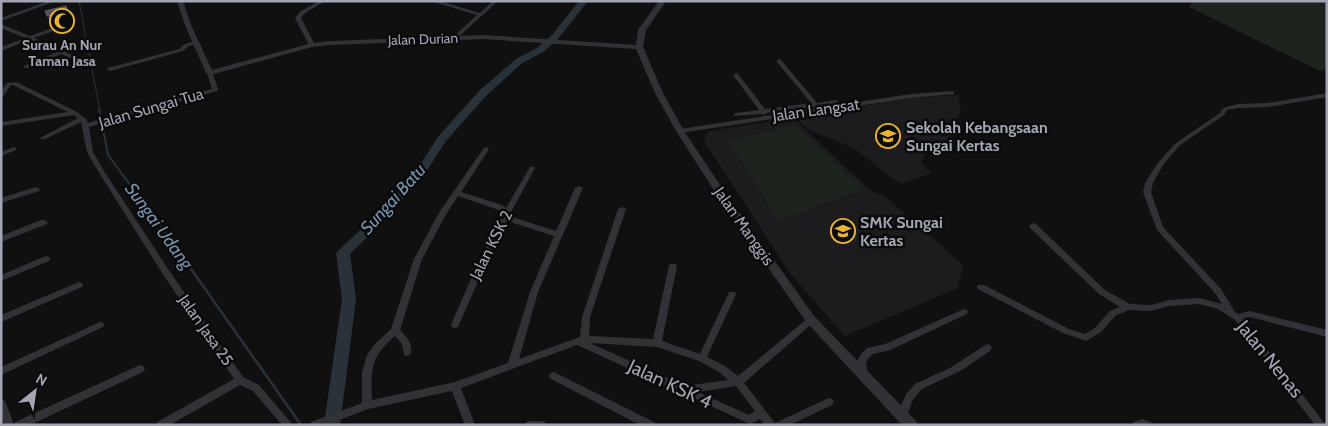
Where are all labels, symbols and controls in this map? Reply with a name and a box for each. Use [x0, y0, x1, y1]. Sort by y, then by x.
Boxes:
mosque icon: Surau An Nur Taman Jasa [49, 8, 75, 34]
street label: Jalan Durian [386, 29, 459, 49]
place label: Surau An Nur Taman Jasa [22, 36, 102, 70]
street label: Jalan Sungai Tua [96, 84, 206, 132]
street label: Jalan Langsat [770, 94, 861, 126]
place label: Sekolah Kebangsaan Sungai Kertas [906, 118, 1048, 155]
school or university icon: Sekolah Kebangsaan Sungai Kertas [875, 123, 901, 149]
water label: Sungai Batu [356, 159, 430, 239]
water label: Sungai Udang [120, 178, 198, 274]
street label: Jalan Manggis [709, 182, 778, 269]
street label: Jalan KSK 2 [465, 207, 516, 284]
place label: SMK Sungai Kertas [860, 213, 943, 250]
school or university icon: SMK Sungai Kertas [830, 218, 856, 244]
street label: Jalan Jasa 25 [174, 290, 237, 369]
street label: Jalan Nenas [1231, 315, 1308, 402]
street label: Jalan KSK 4 [623, 354, 716, 413]
north arrow [10, 366, 60, 416]
text: N [33, 369, 50, 390]

